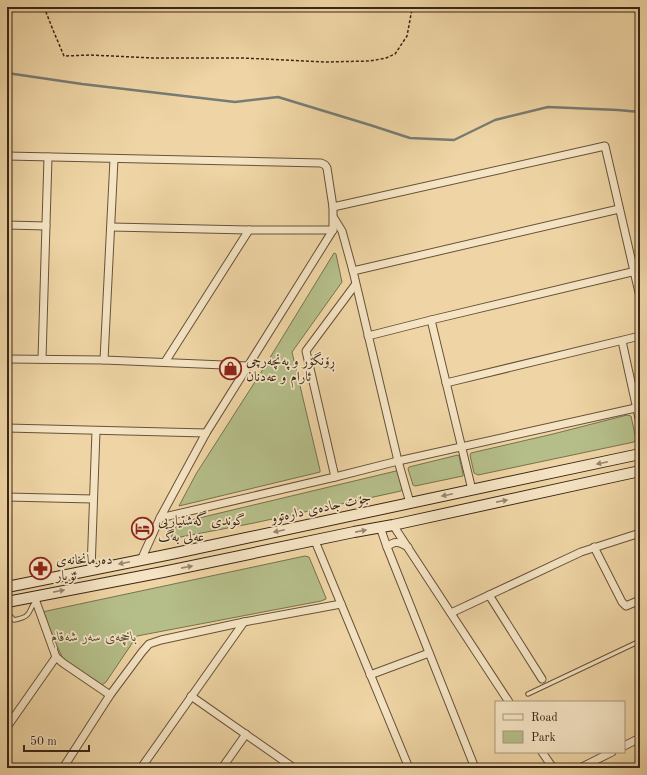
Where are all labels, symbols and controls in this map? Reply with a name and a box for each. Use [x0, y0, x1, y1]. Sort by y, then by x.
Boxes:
place label: ڕۆنگۆڕ و پەنچەرچی ئارام و عەدنان [246, 351, 335, 389]
shop icon: ڕۆنگۆڕ و پەنچەرچی ئارام و عەدنان [218, 356, 244, 382]
one-way arrow [596, 460, 608, 466]
street label: جۆت جادەی دارەتوو [268, 491, 372, 527]
one-way arrow [441, 493, 453, 499]
one-way arrow [496, 498, 508, 504]
place label: گوندی گەشتیاریی عەلی بەگ [158, 510, 245, 545]
hotel icon: گوندی گەشتیاریی عەلی بەگ [129, 516, 155, 542]
one-way arrow [355, 527, 367, 533]
one-way arrow [273, 528, 285, 534]
place label: دەرمانخانەی ئۆیار [54, 553, 113, 584]
pharmacy icon: دەرمانخانەی ئۆیار [27, 555, 53, 581]
one-way arrow [118, 561, 131, 567]
one-way arrow [181, 563, 193, 569]
one-way arrow [53, 588, 65, 594]
park label: باخچەی سەر شەقام [51, 630, 137, 649]
legend [495, 701, 625, 753]
text: Road [531, 712, 558, 724]
scale bar [24, 727, 89, 753]
text: Park [531, 732, 556, 744]
text: 50 m [30, 735, 57, 748]

